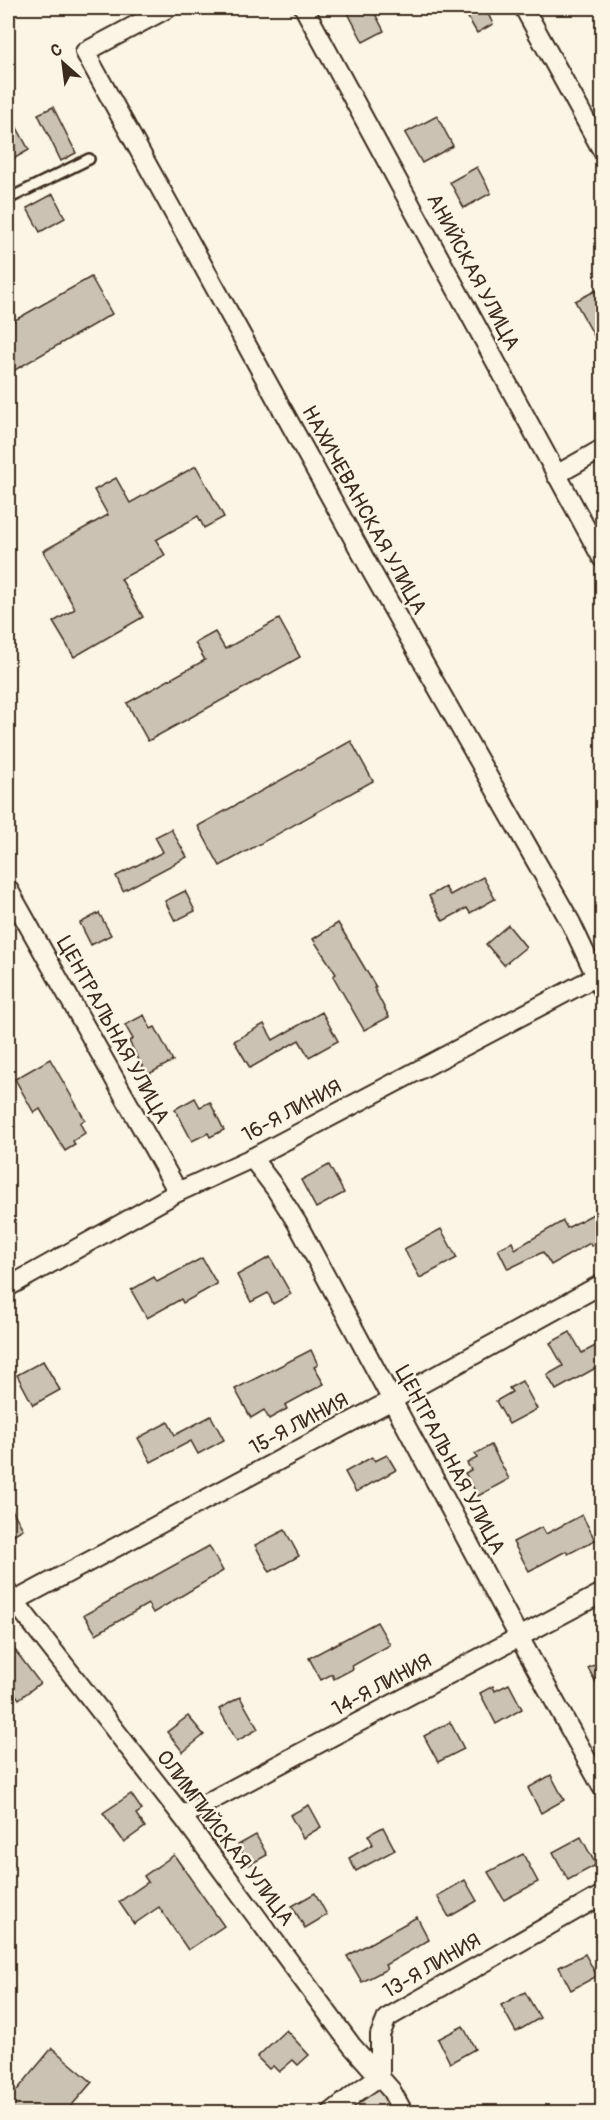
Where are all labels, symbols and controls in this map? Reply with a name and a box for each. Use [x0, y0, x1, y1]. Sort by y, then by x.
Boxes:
north arrow [33, 33, 93, 93]
text: С [47, 39, 66, 62]
street label: АНИЙСКАЯ УЛИЦА [420, 189, 526, 355]
street label: НАХИЧЕВАНСКАЯ УЛИЦА [295, 401, 433, 619]
street label: ЦЕНТРАЛЬНАЯ УЛИЦА [50, 932, 176, 1128]
street label: 16-Я ЛИНИЯ [237, 1073, 347, 1149]
street label: ЦЕНТРАЛЬНАЯ УЛИЦА [389, 1361, 511, 1559]
street label: 15-Я ЛИНИЯ [245, 1387, 353, 1461]
street label: 14-Я ЛИНИЯ [327, 1647, 437, 1723]
street label: ОЛИМПИЙСКАЯ УЛИЦА [150, 1745, 300, 1931]
street label: 13-Я ЛИНИЯ [378, 1927, 486, 2005]

